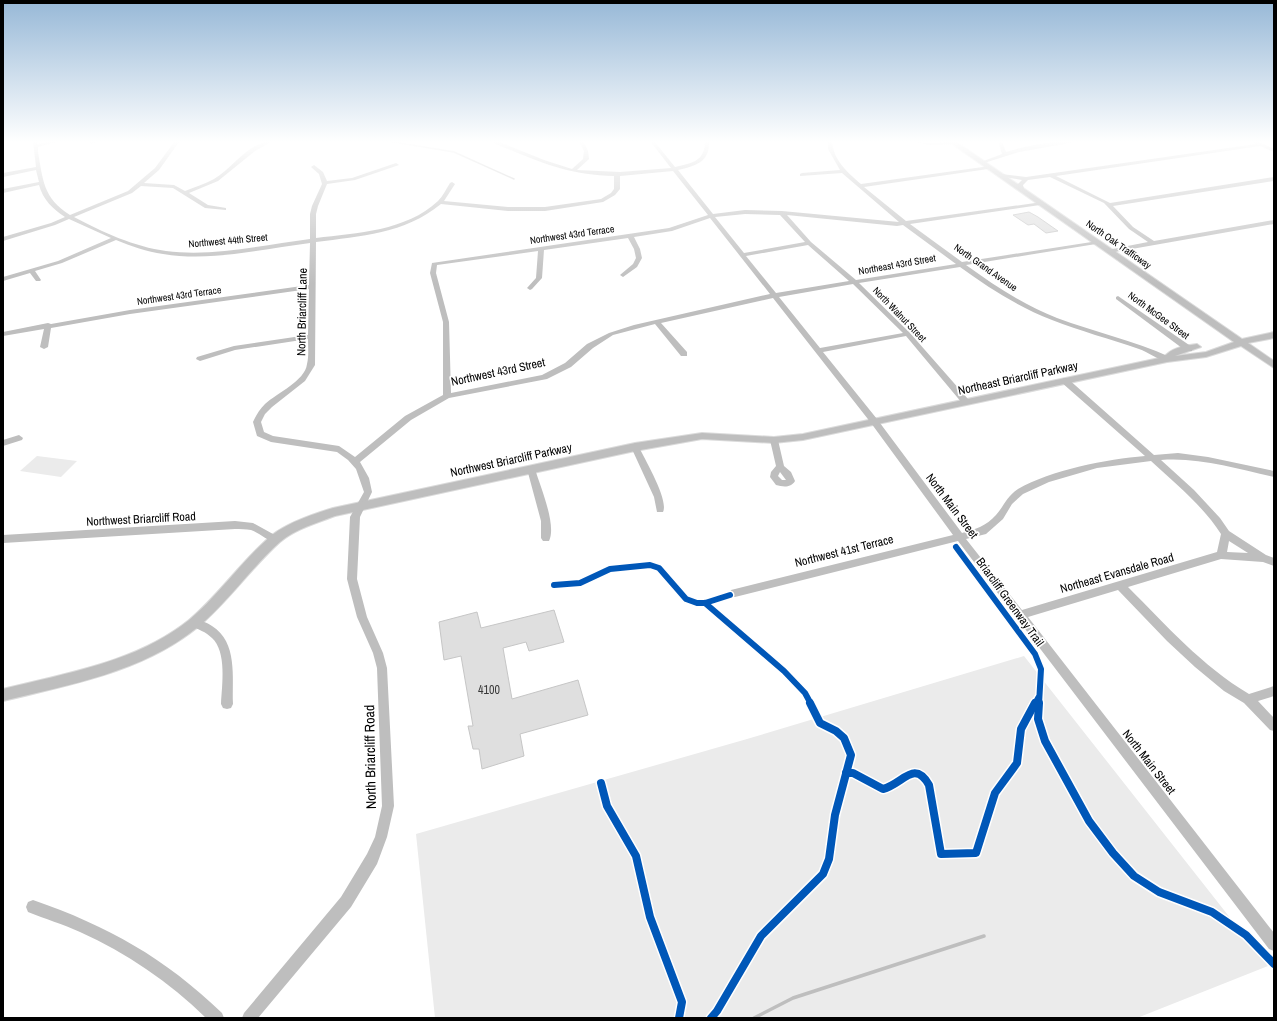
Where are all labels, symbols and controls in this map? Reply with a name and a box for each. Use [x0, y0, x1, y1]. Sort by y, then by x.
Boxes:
street label: North Oak Trafficway [1083, 217, 1155, 272]
street label: Northwest 43rd Terrace [529, 222, 616, 247]
street label: Northwest 44th Street [188, 231, 269, 250]
street label: North Grand Avenue [951, 241, 1020, 294]
street label: Northeast 43rd Street [857, 251, 938, 278]
street label: North Briarcliff Lane [293, 268, 311, 356]
street label: Northwest 43rd Terrace [136, 283, 223, 308]
street label: North Walnut Street [870, 284, 930, 345]
street label: North McGee Street [1125, 289, 1193, 343]
street label: Northwest 43rd Street [450, 354, 547, 390]
street label: Northeast Briarcliff Parkway [957, 357, 1080, 399]
street label: Northwest Briarcliff Parkway [449, 439, 573, 481]
street label: North Main Street [922, 470, 982, 542]
street label: Northwest Briarcliff Road [86, 508, 196, 530]
street label: Northwest 41st Terrace [793, 531, 895, 571]
street label: Northeast Evansdale Road [1058, 549, 1176, 597]
street label: Briarcliff Greenway Trail [972, 554, 1048, 650]
house number: 4100 [478, 682, 500, 698]
street label: North Briarcliff Road [360, 705, 380, 809]
street label: North Main Street [1119, 726, 1179, 798]

